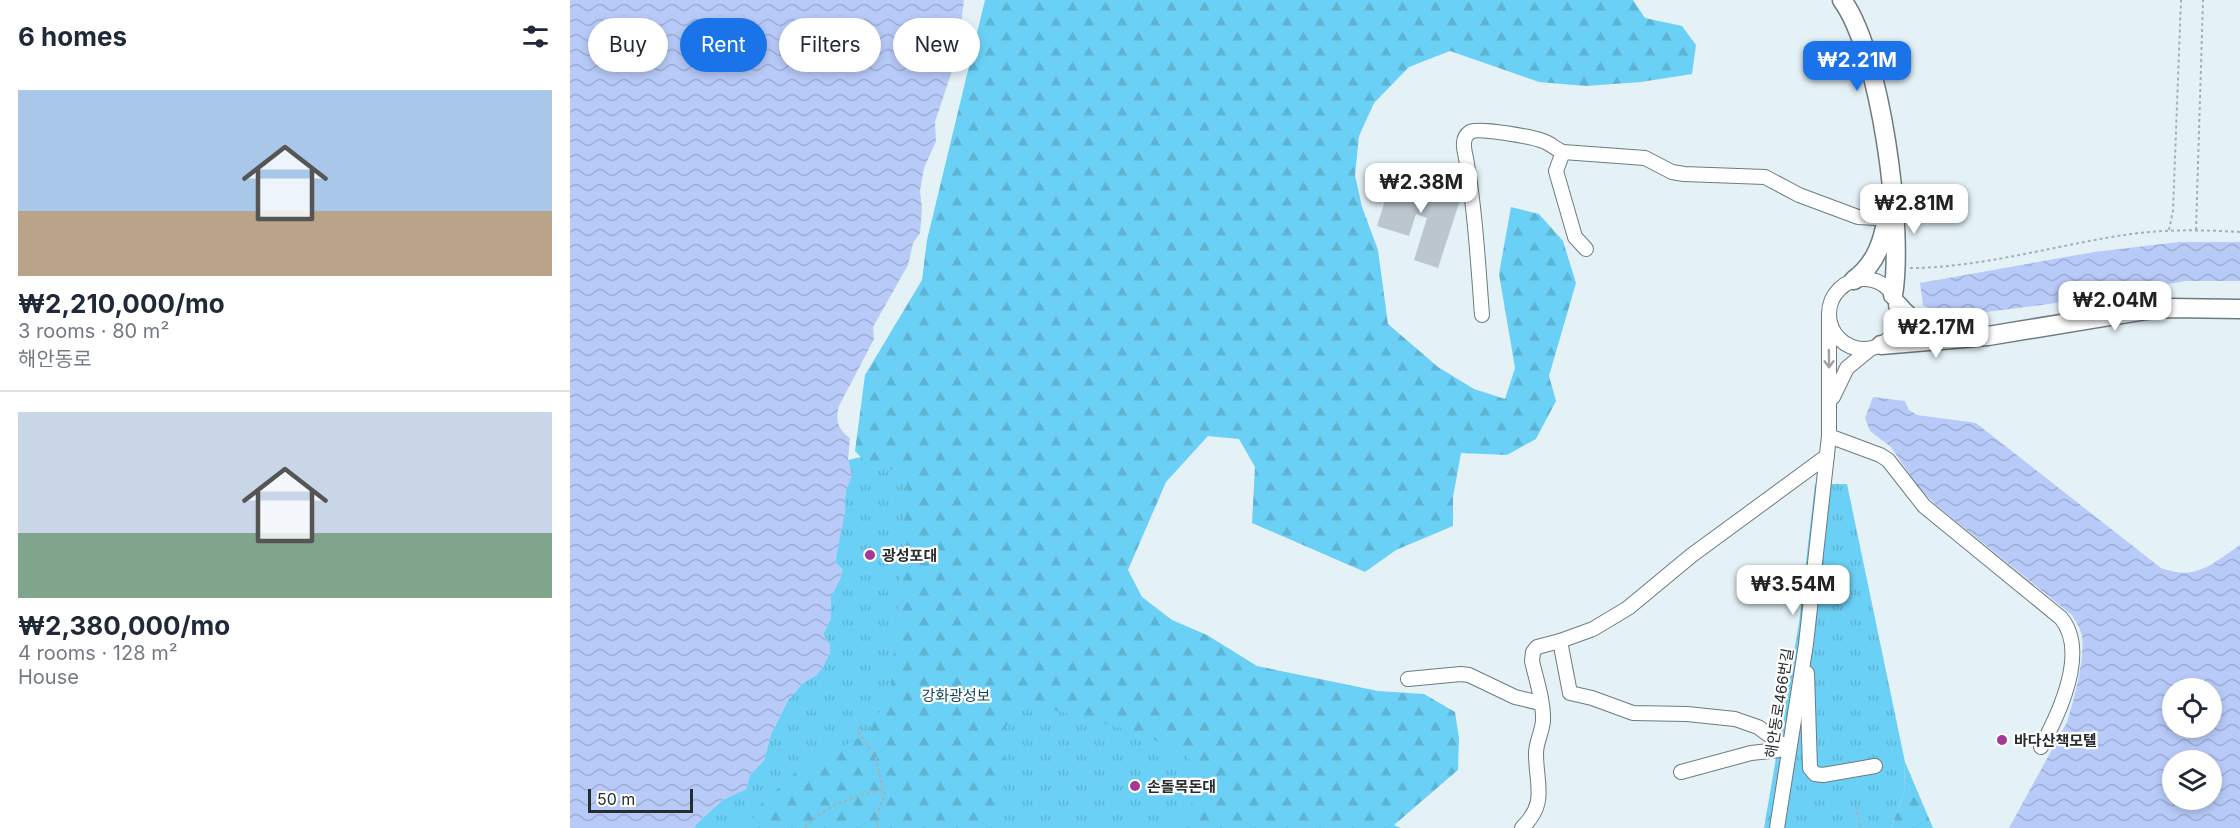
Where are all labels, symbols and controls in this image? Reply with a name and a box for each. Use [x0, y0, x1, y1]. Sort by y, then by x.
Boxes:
chip: Buy [588, 18, 668, 72]
chip: Rent [680, 18, 767, 72]
chip: Filters [779, 18, 881, 72]
chip: New [893, 18, 980, 72]
icon: filters [519, 20, 552, 53]
text: 6 homes [18, 21, 127, 52]
pin: ₩2.21M [1808, 41, 1906, 92]
text: ₩2.21M [1817, 48, 1897, 72]
icon: home [231, 129, 339, 237]
pin: ₩2.38M [1372, 163, 1470, 214]
text: ₩2.38M [1379, 170, 1463, 194]
pin: ₩2.81M [1865, 184, 1963, 235]
text: ₩2.81M [1874, 191, 1954, 215]
pin: ₩2.04M [2066, 281, 2164, 332]
text: ₩2,210,000/mo [18, 288, 225, 319]
text: ₩2.04M [2072, 288, 2158, 312]
pin: ₩2.17M [1887, 308, 1985, 359]
text: ₩2.17M [1897, 315, 1975, 339]
text: 3 rooms · 80 m² [18, 319, 169, 343]
text: 해안동로 [18, 347, 92, 371]
one-way arrow [1823, 349, 1835, 369]
icon: home [231, 451, 339, 559]
place label: 광성포대 [882, 546, 937, 565]
marker: 광성포대 [863, 548, 877, 562]
pin: ₩3.54M [1744, 565, 1842, 616]
text: ₩3.54M [1751, 572, 1835, 596]
text: ₩2,380,000/mo [18, 610, 230, 641]
text: 4 rooms · 128 m² [18, 641, 178, 665]
street label: 해안동로466번길 [1761, 647, 1797, 759]
text: House [18, 665, 79, 689]
map controls [2162, 678, 2222, 810]
button: locate [2162, 678, 2222, 738]
park label: 강화광성보 [921, 686, 991, 705]
place label: 바다산책모텔 [2014, 731, 2097, 750]
marker: 바다산책모텔 [1995, 733, 2009, 747]
button: layers [2162, 750, 2222, 810]
place label: 손돌목돈대 [1147, 777, 1216, 796]
marker: 손돌목돈대 [1128, 779, 1142, 793]
scale bar [588, 786, 693, 814]
text: 50 m [597, 789, 635, 809]

